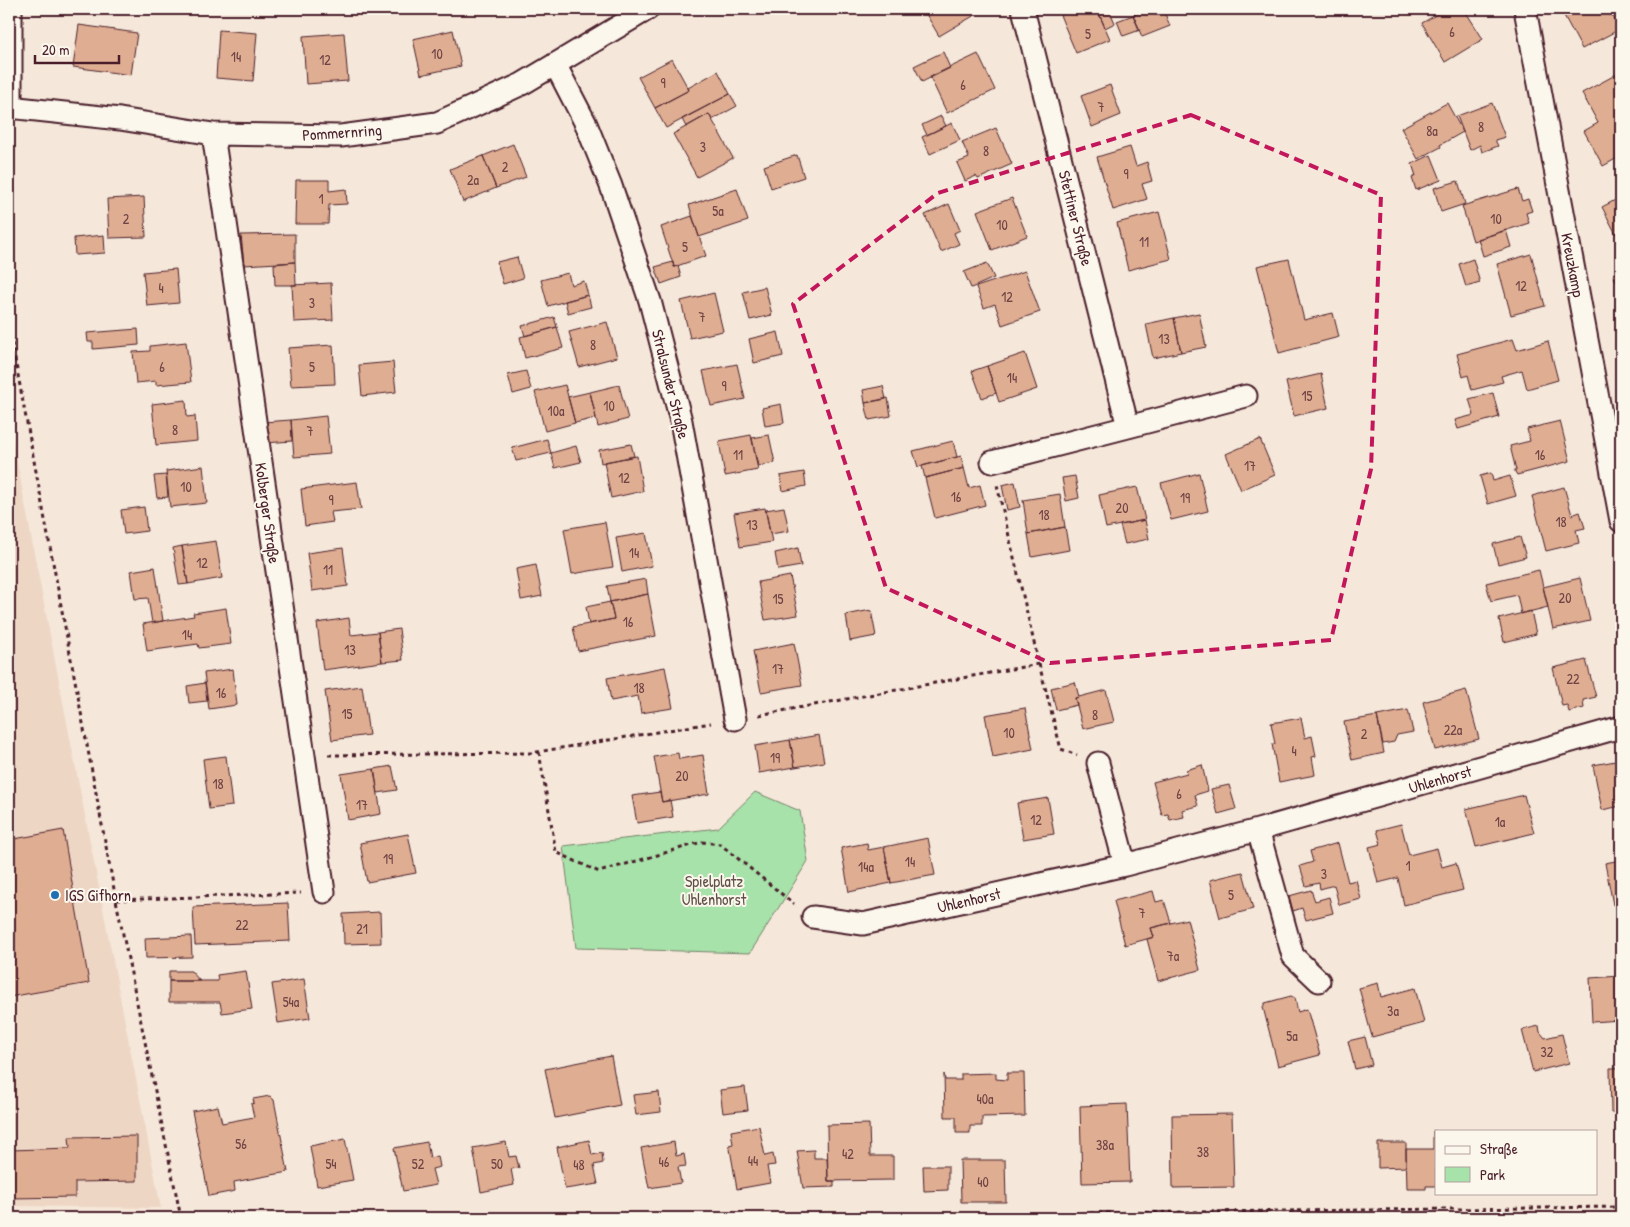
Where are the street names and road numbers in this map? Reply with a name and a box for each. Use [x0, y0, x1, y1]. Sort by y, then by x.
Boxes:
street label: Pommernring [301, 118, 383, 146]
street label: Stettiner Straße [1054, 168, 1099, 269]
street label: Kreuzkamp [1556, 231, 1590, 299]
street label: Stralsunder Straße [647, 327, 695, 442]
street label: Kolberger Straße [250, 461, 286, 565]
street label: Uhlenhorst [1406, 759, 1474, 798]
street label: Uhlenhorst [935, 882, 1003, 918]

